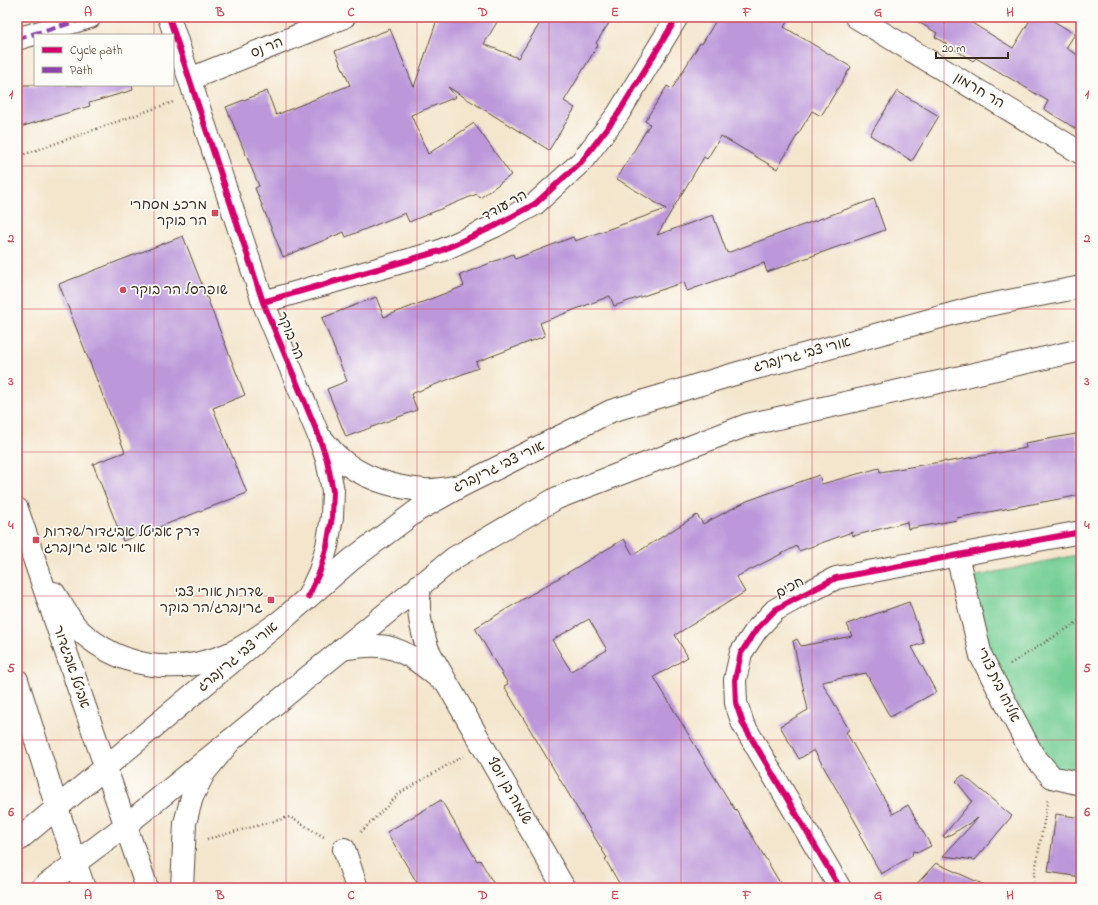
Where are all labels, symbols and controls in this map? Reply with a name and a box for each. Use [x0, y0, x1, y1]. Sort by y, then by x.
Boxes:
text: A [84, 3, 92, 22]
text: B [215, 3, 225, 22]
text: C [347, 3, 355, 22]
text: D [477, 3, 488, 22]
text: E [611, 3, 619, 22]
text: F [742, 3, 752, 22]
text: G [874, 3, 882, 22]
text: H [1006, 3, 1014, 22]
street label: הר נס [247, 32, 287, 64]
legend [34, 34, 174, 86]
scale bar [936, 34, 1008, 60]
text: 20 m [942, 40, 965, 58]
text: Cycle path [70, 42, 122, 61]
text: Path [70, 62, 93, 80]
street label: הר חרמון [950, 68, 1008, 114]
text: 1 [9, 85, 14, 104]
text: 1 [1085, 85, 1090, 104]
street label: הר עודד [479, 185, 531, 227]
place label: מרכז מסחרי הר בוקר [130, 195, 207, 232]
marker: מרכז מסחרי הר בוקר [210, 208, 220, 218]
text: 2 [7, 229, 15, 248]
text: 2 [1083, 229, 1091, 248]
place label: שופרסל הר בוקר [131, 280, 228, 301]
marker: שופרסל הר בוקר [118, 285, 128, 295]
street label: הר בוקר [271, 309, 309, 363]
street label: אורי צבי גרינברג [751, 332, 853, 378]
text: 3 [7, 372, 14, 391]
text: 3 [1083, 372, 1090, 391]
street label: אורי צבי גרינברג [449, 436, 549, 498]
text: 4 [7, 516, 14, 535]
text: 4 [1083, 516, 1090, 535]
place label: דרך אביטל אביגדור/שדרות אורי אבי גרינברג [43, 522, 200, 559]
marker: דרך אביטל אביגדור/שדרות אורי אבי גרינברג [31, 535, 41, 545]
street label: חכים [772, 572, 808, 604]
place label: שדרות אורי צבי גרינברג/הר בוקר [160, 582, 263, 619]
marker: שדרות אורי צבי גרינברג/הר בוקר [266, 595, 276, 605]
street label: אורי צבי גרינברג [193, 617, 283, 697]
street label: אביטל אביגדור [47, 623, 95, 711]
street label: אליהו בית צורי [971, 644, 1025, 726]
text: 5 [7, 659, 15, 678]
text: 5 [1083, 659, 1091, 678]
street label: שלמה בן יוסף [481, 753, 537, 829]
text: 6 [7, 803, 14, 822]
text: 6 [1083, 803, 1090, 822]
text: A [84, 886, 92, 905]
text: B [215, 886, 225, 905]
text: C [347, 886, 355, 905]
text: D [477, 886, 488, 905]
text: E [611, 886, 619, 905]
text: F [742, 886, 752, 905]
text: G [874, 886, 882, 905]
text: H [1006, 886, 1014, 905]

